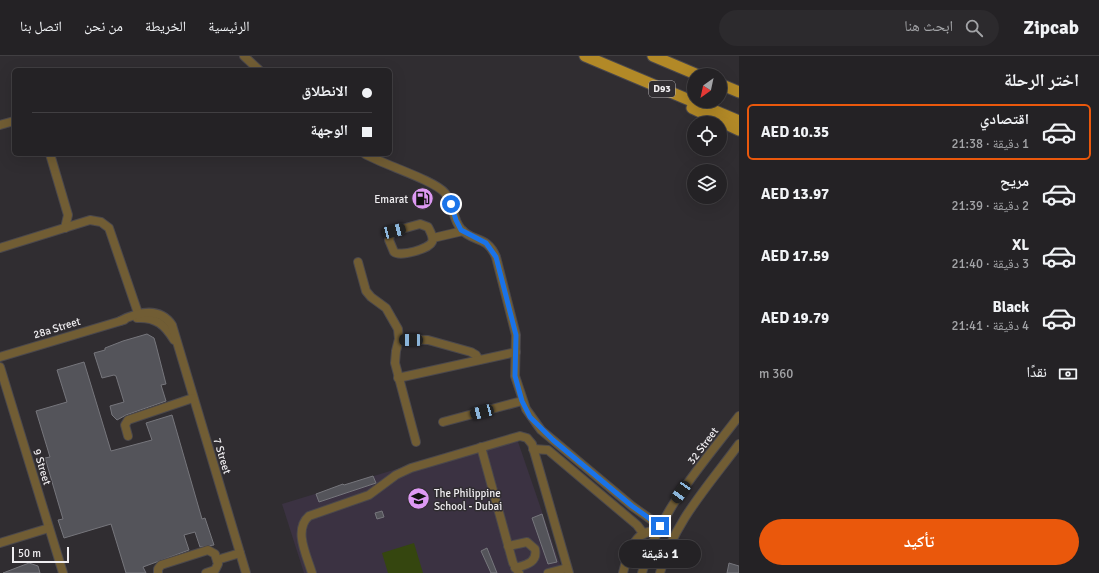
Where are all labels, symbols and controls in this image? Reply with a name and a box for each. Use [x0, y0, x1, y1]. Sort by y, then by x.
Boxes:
search box [719, 10, 999, 46]
text: Zipcab [1023, 16, 1079, 40]
text: ابحث هنا [904, 17, 953, 35]
icon: search [963, 17, 985, 39]
text: اتصل بنا [20, 18, 62, 35]
text: من نحن [84, 18, 123, 35]
text: الخريطة [145, 18, 186, 35]
text: الرئيسية [208, 18, 250, 35]
north arrow [687, 68, 727, 108]
map controls [687, 68, 727, 204]
text: اختر الرحلة [1004, 69, 1079, 91]
road number: D93 [649, 81, 675, 97]
text: الانطلاق [302, 82, 348, 100]
text: اقتصادي [980, 110, 1029, 128]
icon: car [1041, 114, 1077, 150]
button: locate [687, 116, 727, 156]
text: الوجهة [310, 121, 348, 139]
text: AED 10.35 [761, 123, 829, 141]
text: 1 دقيقة · 21:38 [951, 136, 1029, 152]
button: layers [687, 164, 727, 204]
text: مريح [1000, 172, 1029, 190]
icon: car [1041, 176, 1077, 212]
text: AED 13.97 [761, 185, 829, 203]
fuel station icon: Emarat [410, 186, 436, 212]
place label: Emarat [374, 193, 408, 206]
route start [442, 195, 460, 213]
text: 2 دقيقة · 21:39 [951, 198, 1029, 214]
car [381, 222, 407, 240]
text: XL [1012, 236, 1029, 254]
icon: car [1041, 238, 1077, 274]
text: AED 17.59 [761, 247, 829, 265]
text: 3 دقيقة · 21:40 [951, 256, 1029, 272]
text: Black [992, 298, 1029, 316]
icon: car [1041, 300, 1077, 336]
text: AED 19.79 [761, 309, 829, 327]
street label: 28a Street [32, 315, 82, 341]
text: 4 دقيقة · 21:41 [951, 318, 1029, 334]
car [399, 334, 423, 346]
text: نقدًا [1026, 363, 1047, 381]
icon: cash [1057, 363, 1079, 385]
text: 360 m [759, 366, 793, 382]
car [469, 403, 495, 421]
street label: 32 Street [685, 425, 721, 467]
street label: 7 Street [210, 436, 234, 476]
street label: 9 Street [30, 447, 54, 487]
car [669, 479, 693, 505]
school or university icon: The Philippine School - Dubai [405, 486, 431, 512]
place label: The Philippine School - Dubai [434, 487, 502, 513]
route end [651, 517, 669, 535]
button: تأكيد [759, 519, 1079, 565]
callout: 1 دقيقة [619, 540, 701, 568]
scale bar [12, 545, 69, 564]
text: 1 دقيقة [641, 546, 679, 562]
text: 50 m [18, 547, 41, 560]

